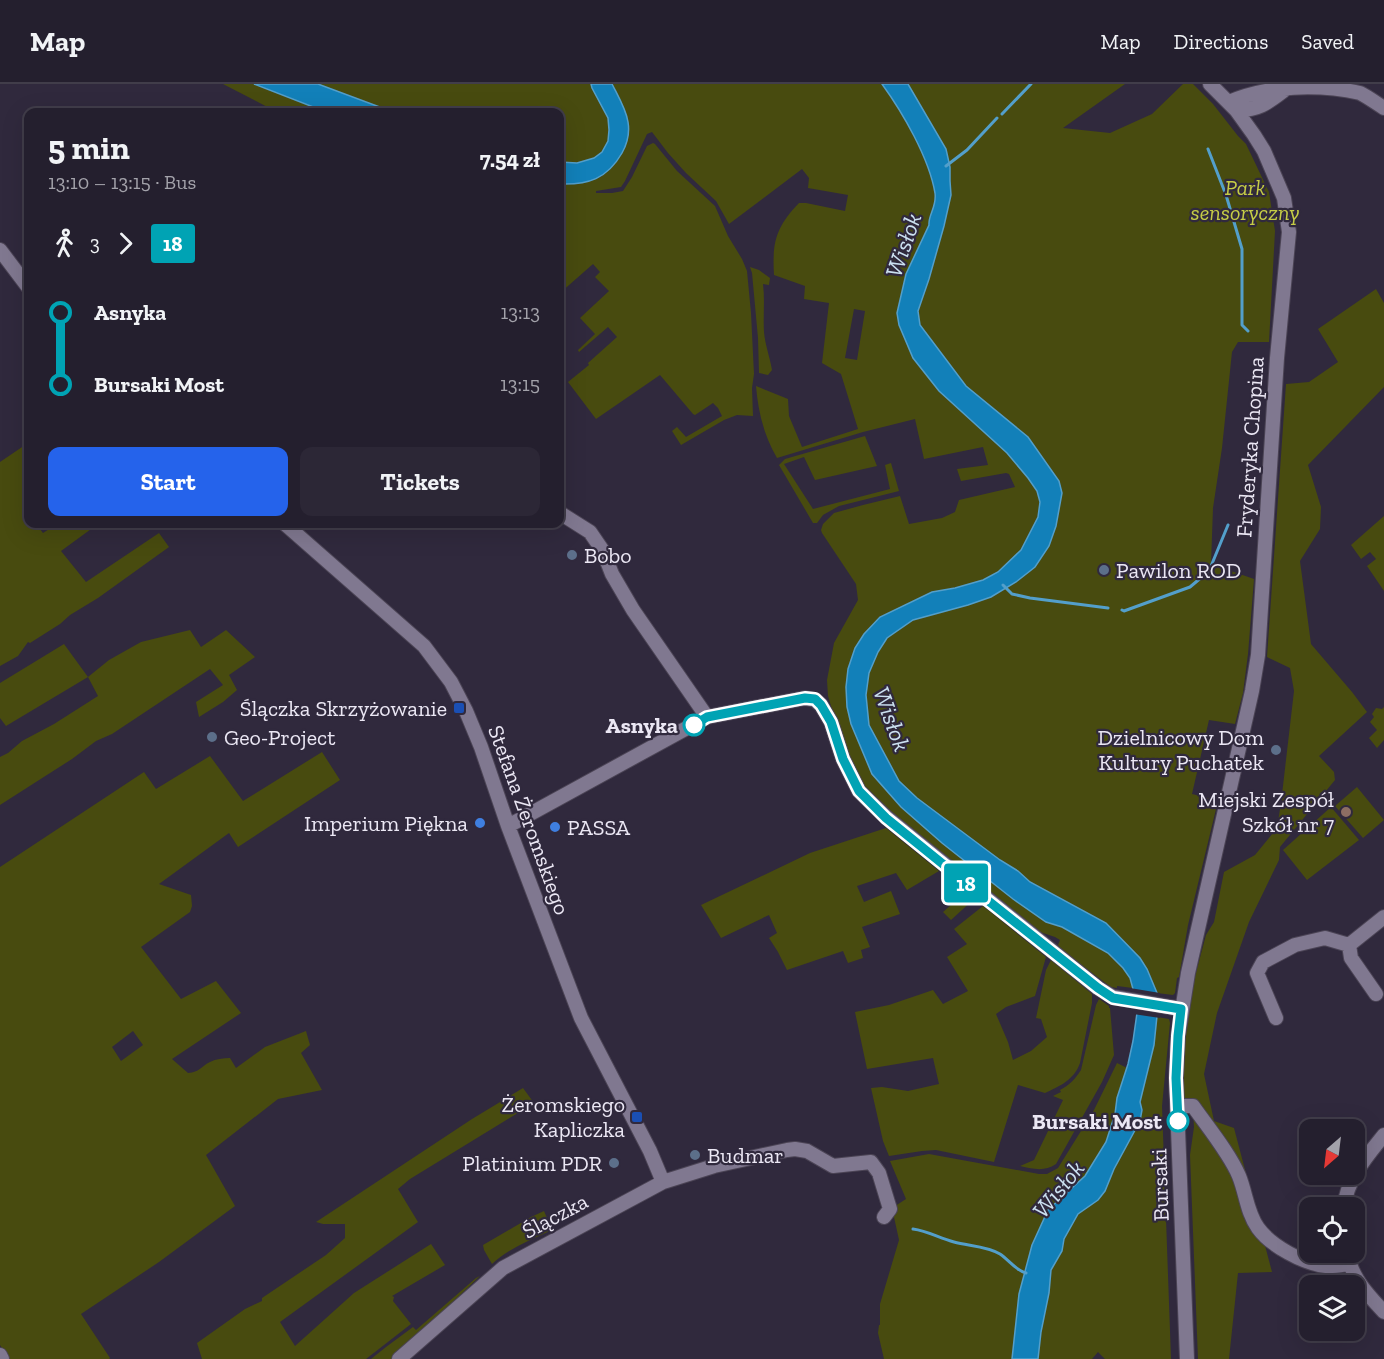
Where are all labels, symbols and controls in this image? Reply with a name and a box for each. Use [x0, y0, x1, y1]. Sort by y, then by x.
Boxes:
text: Map [30, 25, 85, 58]
text: Map [1101, 29, 1141, 54]
text: Directions [1174, 29, 1268, 54]
text: Saved [1301, 29, 1354, 54]
text: 5 min [48, 128, 130, 167]
text: 7.54 zł [480, 146, 540, 173]
text: 13:10 – 13:15 · Bus [48, 170, 196, 194]
park label: Park sensoryczny [1191, 174, 1299, 226]
water label: Wisłok [879, 209, 928, 281]
icon: walk [48, 227, 81, 260]
icon: forward [109, 227, 142, 260]
text: 3 [90, 231, 100, 255]
text: 18 [163, 231, 183, 256]
text: Asnyka [94, 299, 166, 326]
text: 13:13 [501, 300, 540, 324]
street label: Fryderyka Chopina [1230, 355, 1270, 538]
text: Bursaki Most [94, 371, 224, 398]
text: 13:15 [500, 372, 540, 396]
button: Start [48, 447, 288, 516]
button: Tickets [300, 447, 540, 516]
place label: Bobo [584, 542, 632, 569]
marker: Bobo [565, 548, 579, 562]
place label: Pawilon ROD [1116, 557, 1241, 584]
marker: Pawilon ROD [1097, 563, 1111, 577]
water label: Wisłok [867, 683, 917, 755]
place label: Ślączka Skrzyżowanie [240, 695, 447, 722]
marker: Ślączka Skrzyżowanie [452, 701, 466, 715]
place label: Asnyka [606, 712, 678, 739]
marker: Asnyka [683, 714, 705, 736]
street label: Stefana Żeromskiego [482, 722, 576, 918]
place label: Geo-Project [224, 724, 336, 751]
place label: Dzielnicowy Dom Kultury Puchatek [1098, 724, 1265, 776]
marker: Geo-Project [205, 730, 219, 744]
marker: Dzielnicowy Dom Kultury Puchatek [1269, 743, 1283, 757]
place label: Miejski Zespół Szkół nr 7 [1198, 786, 1335, 838]
marker: Miejski Zespół Szkół nr 7 [1339, 805, 1353, 819]
place label: Imperium Piękna [304, 810, 468, 837]
place label: PASSA [567, 814, 631, 841]
marker: Imperium Piękna [473, 816, 487, 830]
marker: PASSA [548, 820, 562, 834]
line badge: 18 [939, 864, 993, 902]
text: 18 [956, 871, 976, 896]
place label: Żeromskiego Kapliczka [502, 1091, 625, 1143]
place label: Bursaki Most [1032, 1108, 1162, 1135]
marker: Żeromskiego Kapliczka [630, 1110, 644, 1124]
marker: Bursaki Most [1167, 1110, 1189, 1132]
north arrow [1299, 1119, 1365, 1185]
map controls [1299, 1119, 1365, 1341]
place label: Budmar [707, 1142, 784, 1169]
marker: Budmar [688, 1148, 702, 1162]
street label: Bursaki [1145, 1148, 1175, 1222]
place label: Platinium PDR [462, 1150, 602, 1177]
water label: Wisłok [1026, 1154, 1090, 1224]
marker: Platinium PDR [607, 1156, 621, 1170]
street label: Ślączka [517, 1187, 593, 1245]
button: locate [1299, 1197, 1365, 1263]
button: layers [1299, 1275, 1365, 1341]

